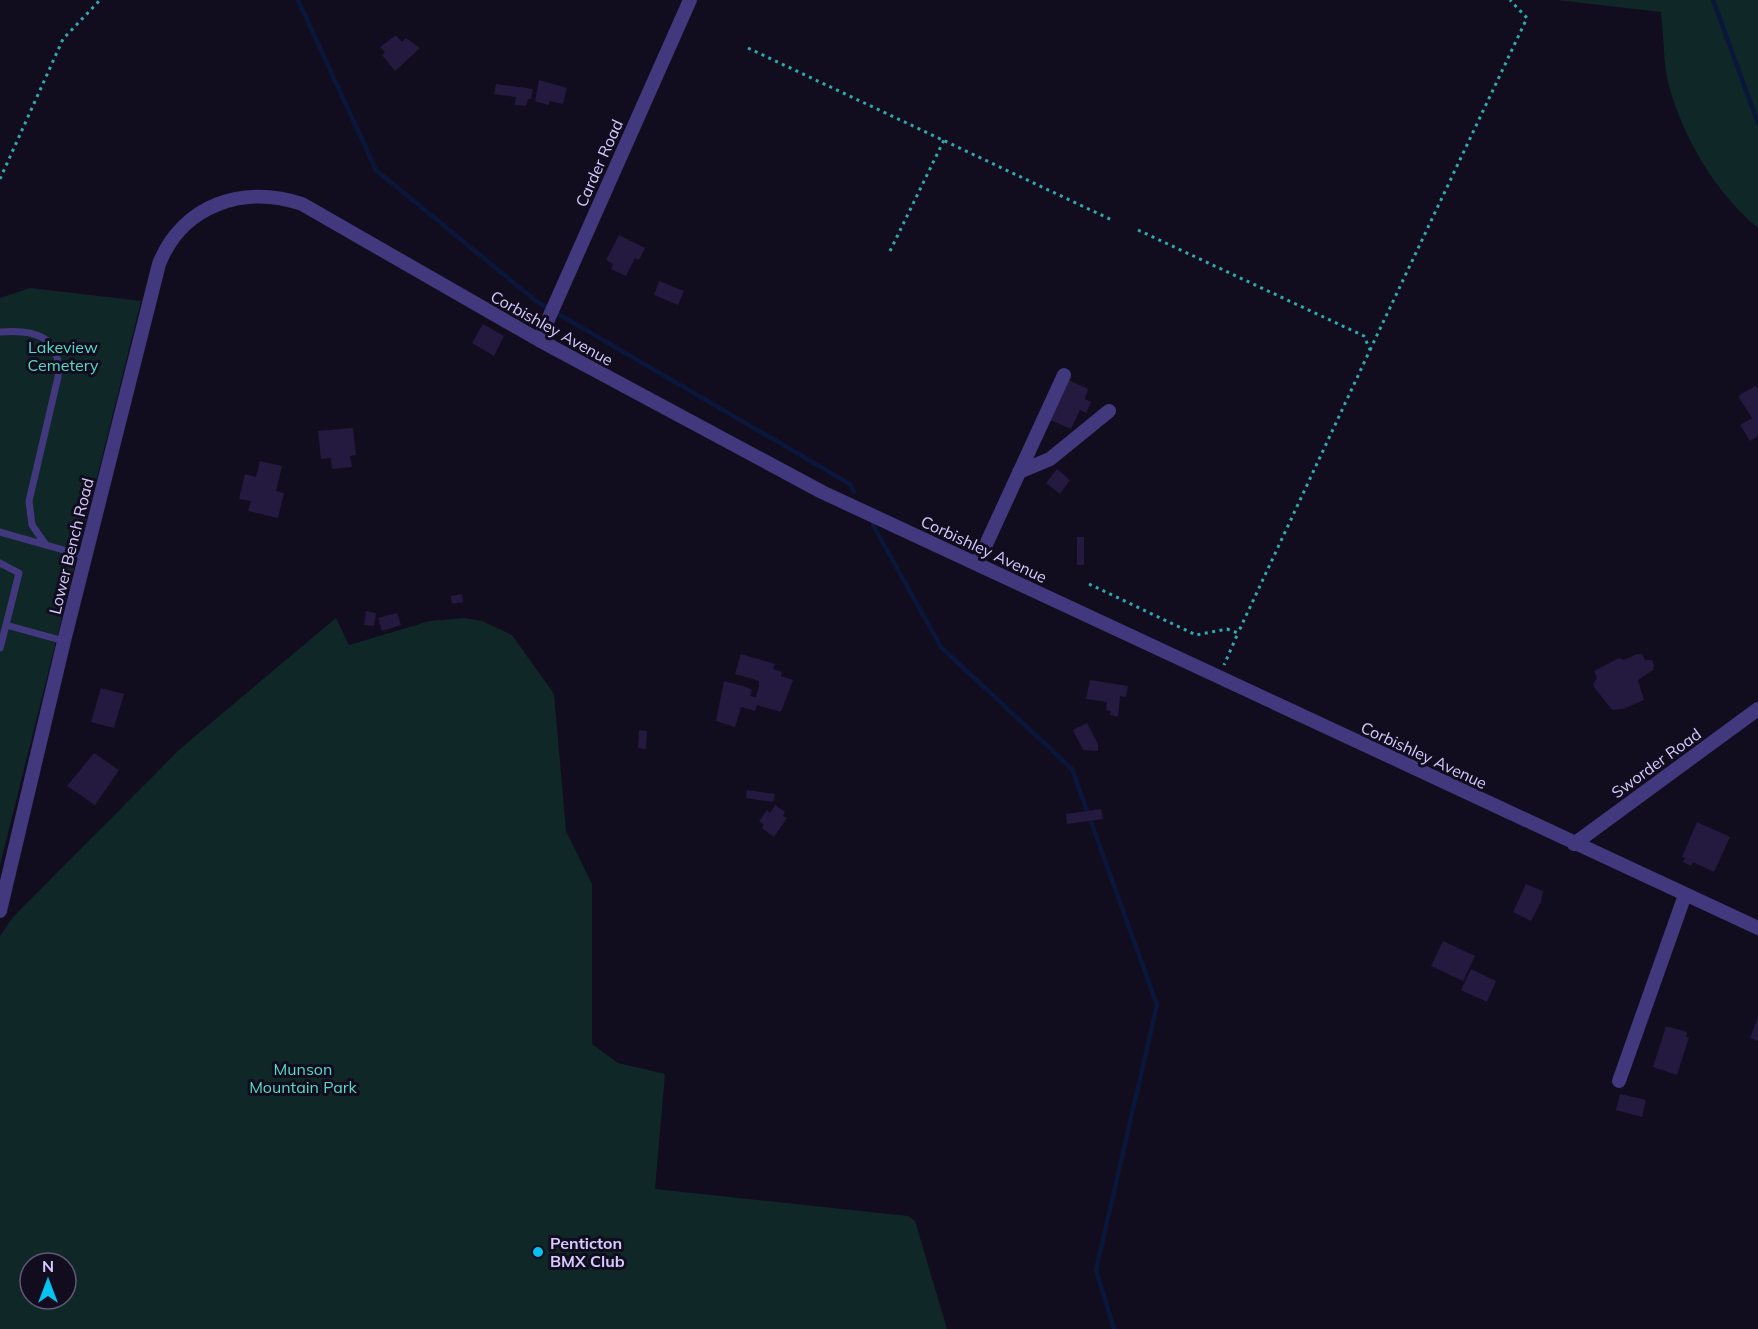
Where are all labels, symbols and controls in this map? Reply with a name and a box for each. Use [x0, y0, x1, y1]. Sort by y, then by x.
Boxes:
street label: Carder Road [571, 116, 627, 210]
street label: Corbishley Avenue [487, 286, 617, 370]
park label: Lakeview Cemetery [28, 337, 99, 375]
street label: Lower Bench Road [44, 476, 98, 616]
street label: Corbishley Avenue [918, 511, 1050, 587]
street label: Corbishley Avenue [1358, 717, 1490, 793]
street label: Sworder Road [1607, 724, 1705, 802]
park label: Munson Mountain Park [249, 1059, 358, 1097]
place label: Penticton BMX Club [550, 1233, 625, 1271]
marker: Penticton BMX Club [531, 1245, 545, 1259]
north arrow [18, 1251, 78, 1311]
text: N [42, 1256, 54, 1276]

